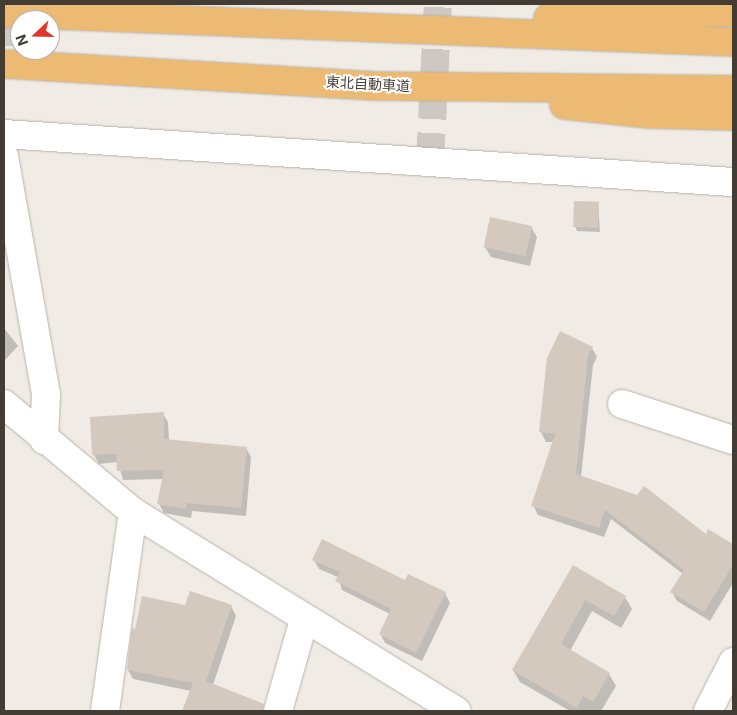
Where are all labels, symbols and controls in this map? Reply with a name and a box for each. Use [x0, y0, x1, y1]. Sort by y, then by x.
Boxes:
north arrow [10, 10, 60, 60]
text: N [12, 32, 31, 48]
street label: 東北自動車道 [326, 73, 410, 95]

